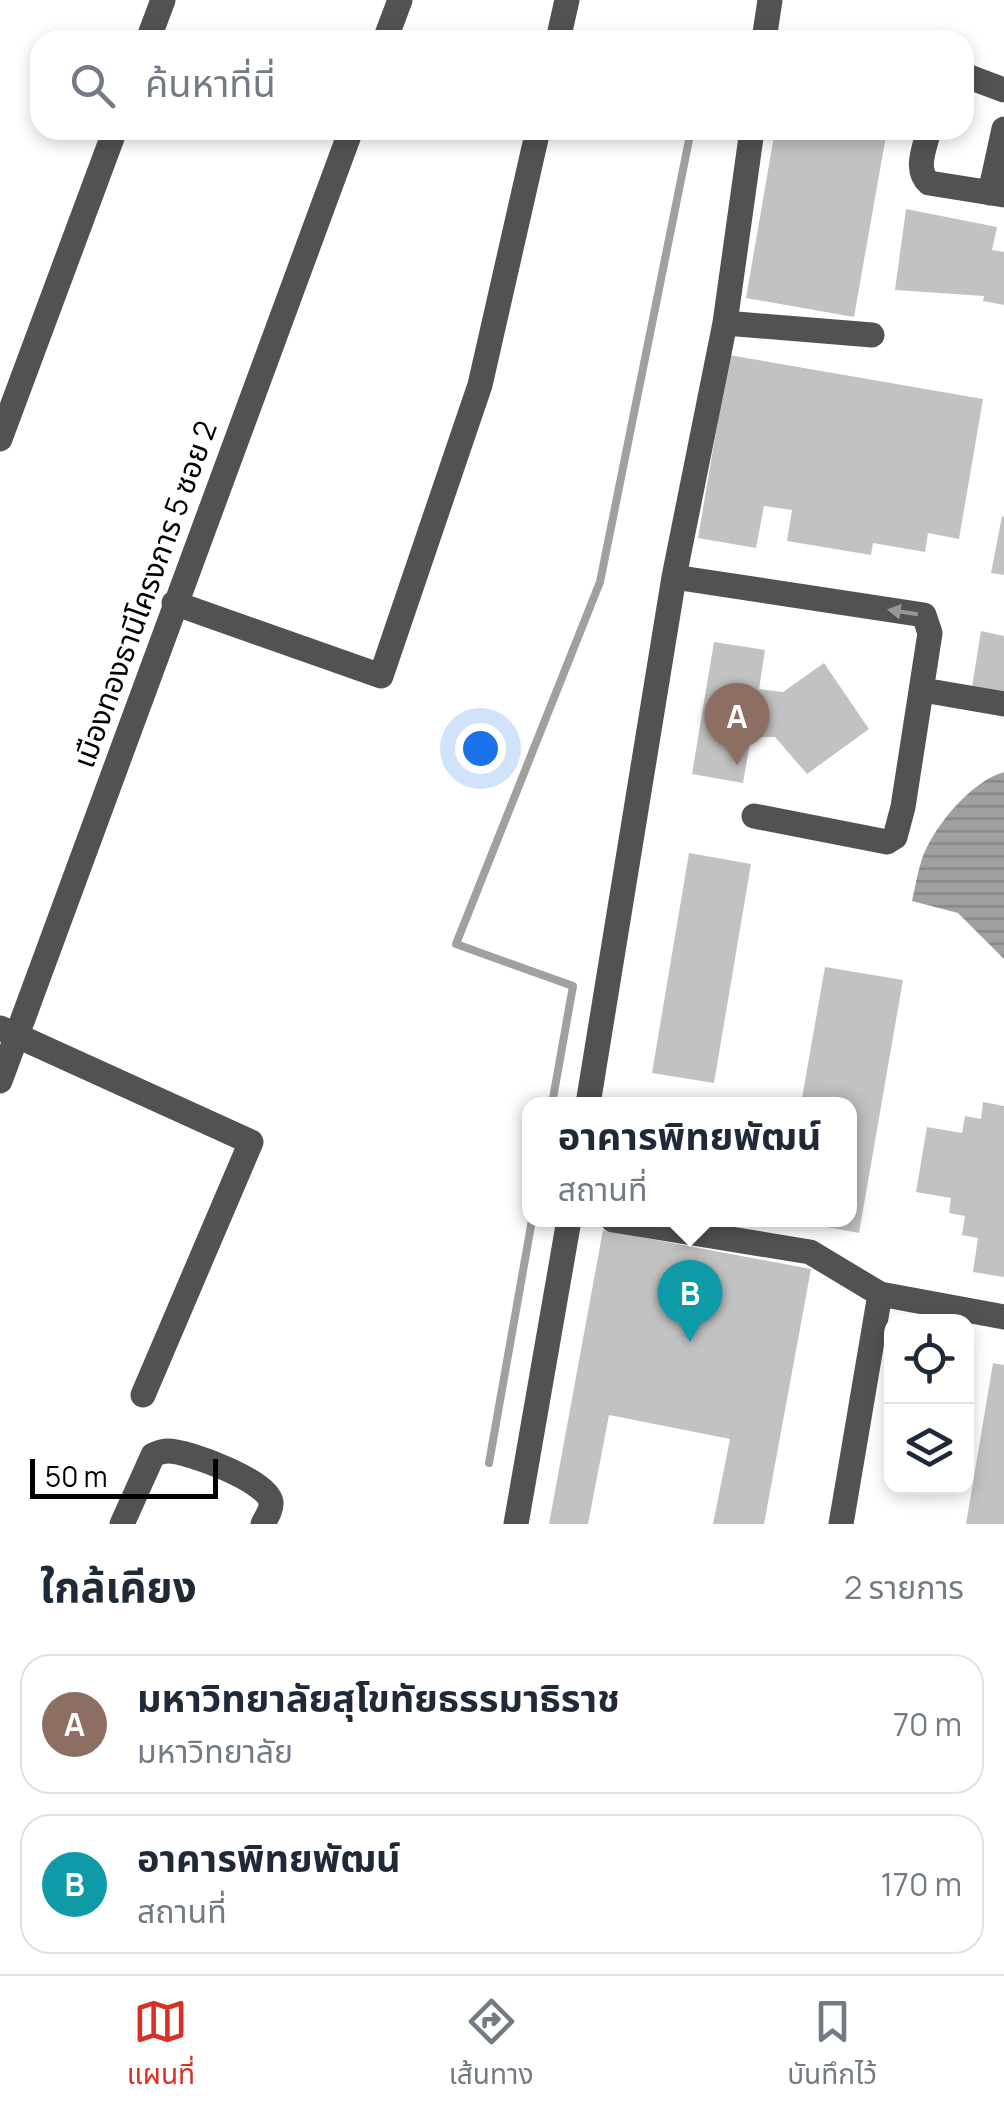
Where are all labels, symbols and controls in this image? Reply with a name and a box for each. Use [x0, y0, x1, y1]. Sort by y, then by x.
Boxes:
search box [30, 30, 974, 140]
text: ค้นหาที่นี่ [145, 56, 276, 108]
icon: search [65, 58, 120, 113]
street label: เมืองทองธานีโครงการ 5 ซอย 2 [62, 415, 226, 773]
one-way arrow [887, 604, 919, 620]
pin: A [704, 682, 770, 765]
your location [455, 723, 506, 774]
popup [522, 1097, 857, 1227]
text: อาคารพิทยพัฒน์ [558, 1109, 821, 1161]
text: สถานที่ [558, 1167, 647, 1211]
pin: B [658, 1260, 722, 1342]
map controls [884, 1314, 974, 1494]
button: locate [884, 1314, 974, 1404]
button: layers [884, 1404, 974, 1494]
scale bar [30, 1454, 218, 1498]
text: 50 m [45, 1457, 108, 1495]
text: ใกล้เคียง [40, 1557, 197, 1615]
text: 2 รายการ [844, 1565, 964, 1609]
text: มหาวิทยาลัยสุโขทัยธรรมาธิราช [137, 1671, 620, 1723]
text: A [64, 1702, 85, 1746]
text: 70 m [893, 1702, 962, 1746]
text: มหาวิทยาลัย [137, 1729, 293, 1773]
text: อาคารพิทยพัฒน์ [137, 1831, 401, 1883]
text: B [64, 1862, 85, 1906]
text: 170 m [880, 1862, 962, 1906]
text: สถานที่ [137, 1889, 227, 1933]
tab: แผนที่ [127, 1994, 195, 2097]
tab: เส้นทาง [449, 1994, 533, 2097]
tab: บันทึกไว้ [787, 1994, 877, 2097]

